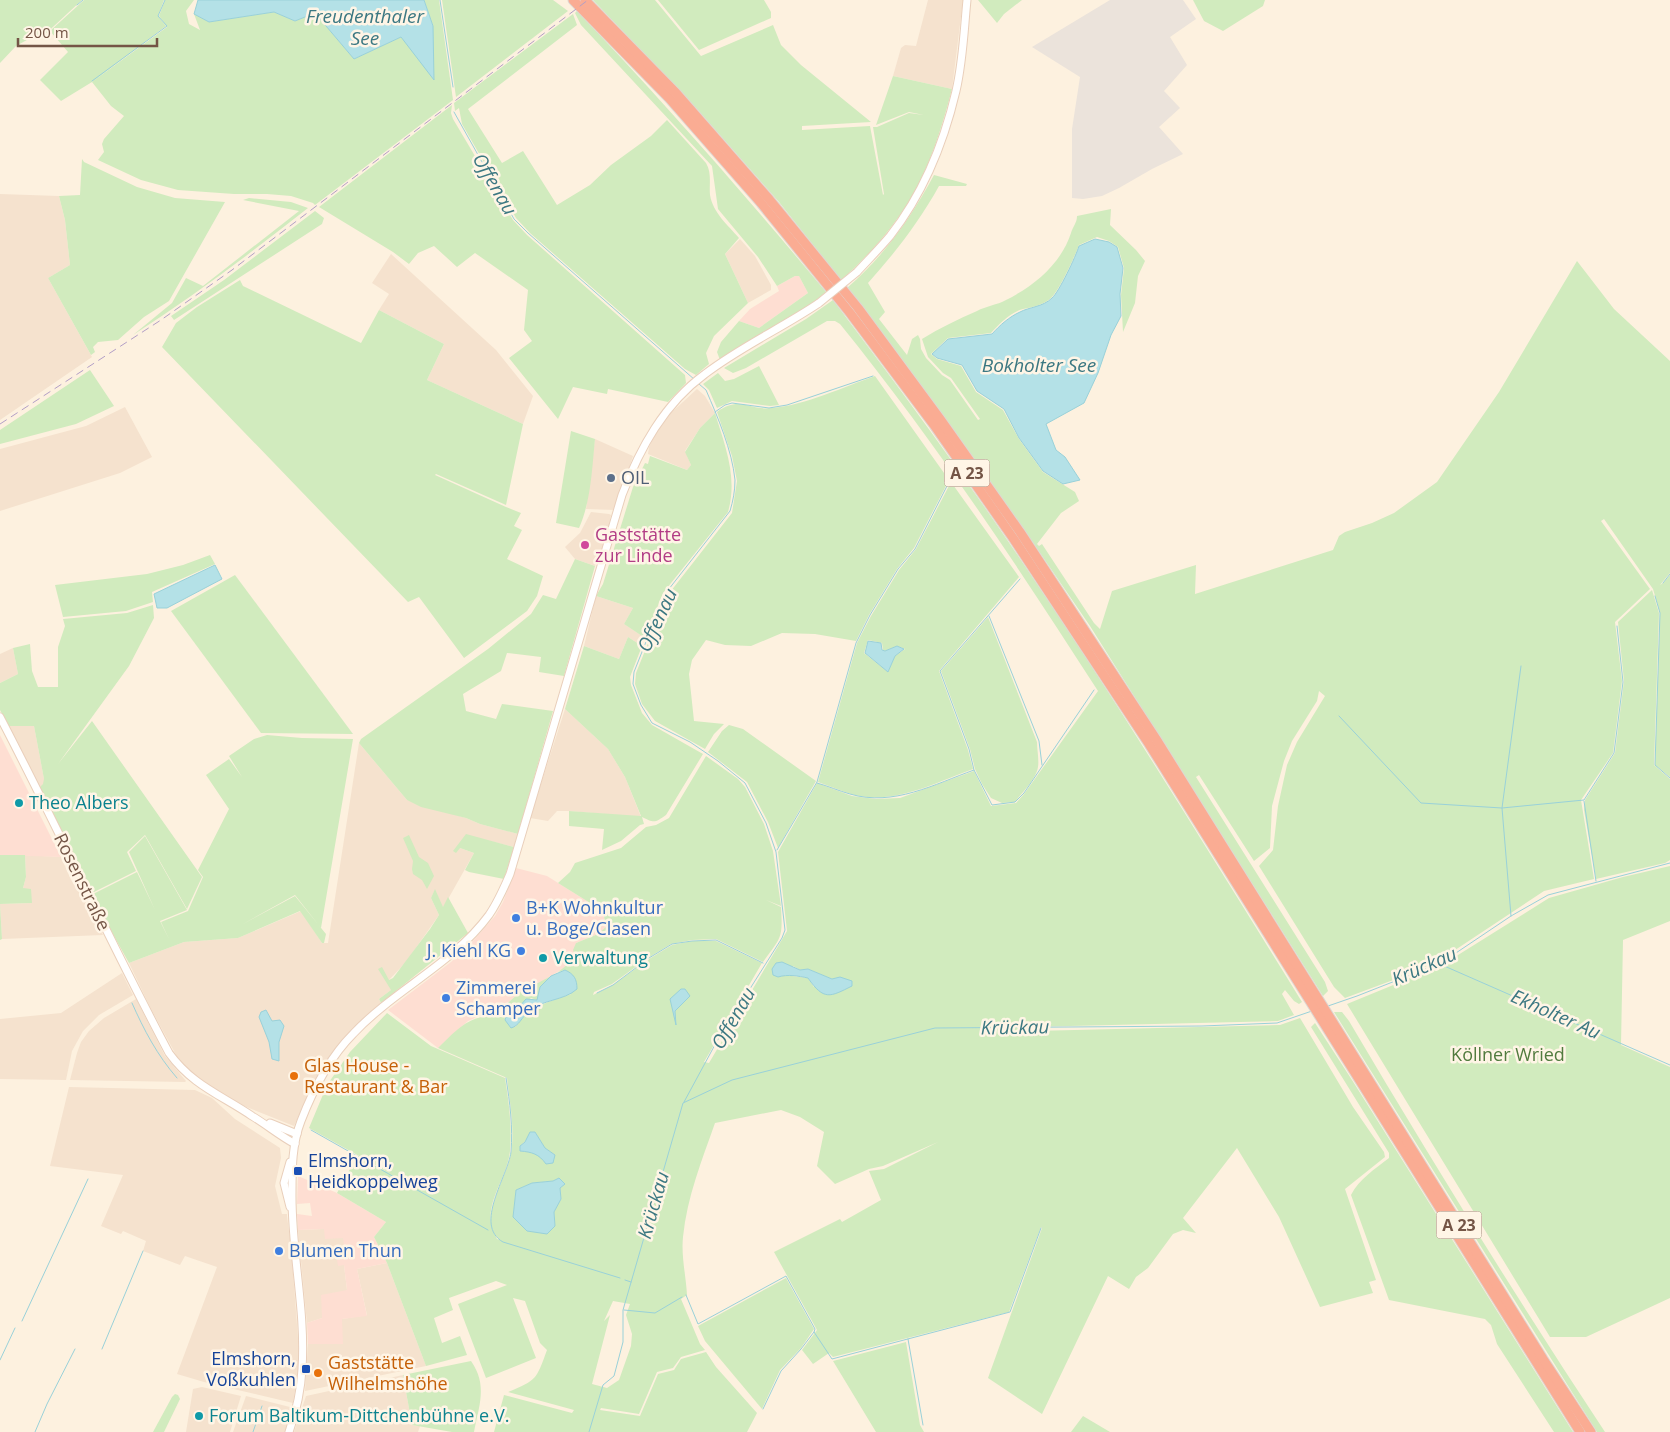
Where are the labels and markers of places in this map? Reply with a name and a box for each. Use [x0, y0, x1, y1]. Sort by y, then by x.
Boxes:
place label: OIL [621, 465, 649, 489]
marker: OIL [605, 472, 617, 484]
place label: Gaststätte zur Linde [595, 522, 681, 567]
marker: Gaststätte zur Linde [579, 539, 591, 551]
place label: Theo Albers [29, 790, 129, 814]
marker: Theo Albers [13, 797, 25, 809]
place label: B+K Wohnkultur u. Boge/Clasen [526, 895, 664, 940]
marker: B+K Wohnkultur u. Boge/Clasen [510, 912, 522, 924]
place label: J. Kiehl KG [425, 938, 511, 962]
marker: J. Kiehl KG [515, 945, 527, 957]
place label: Verwaltung [553, 945, 648, 969]
marker: Verwaltung [537, 952, 549, 964]
place label: Zimmerei Schamper [456, 975, 541, 1020]
marker: Zimmerei Schamper [440, 992, 452, 1004]
place label: Glas House - Restaurant & Bar [304, 1053, 448, 1098]
marker: Glas House - Restaurant & Bar [288, 1070, 300, 1082]
place label: Elmshorn, Heidkoppelweg [308, 1148, 438, 1193]
marker: Elmshorn, Heidkoppelweg [292, 1165, 304, 1177]
place label: Blumen Thun [289, 1238, 402, 1262]
marker: Blumen Thun [273, 1245, 285, 1257]
place label: Elmshorn, Voßkuhlen [206, 1346, 296, 1391]
place label: Gaststätte Wilhelmshöhe [328, 1350, 448, 1395]
marker: Elmshorn, Voßkuhlen [300, 1363, 312, 1375]
marker: Gaststätte Wilhelmshöhe [312, 1367, 324, 1379]
place label: Forum Baltikum-Dittchenbühne e.V. [209, 1403, 509, 1427]
marker: Forum Baltikum-Dittchenbühne e.V. [193, 1410, 205, 1422]

